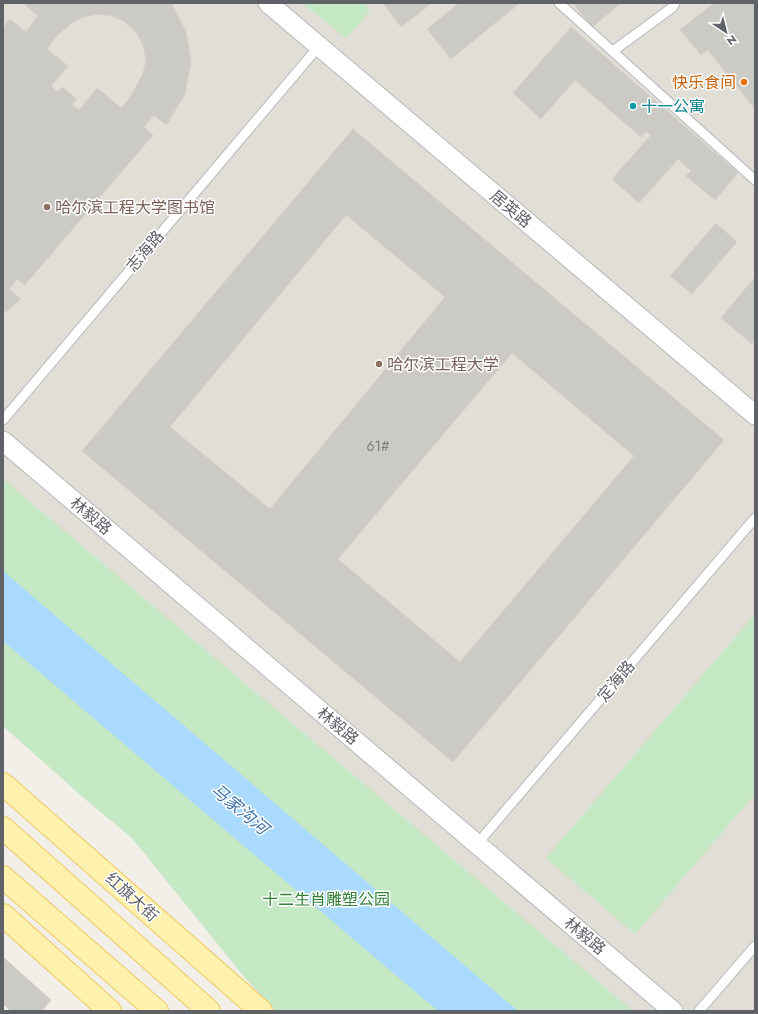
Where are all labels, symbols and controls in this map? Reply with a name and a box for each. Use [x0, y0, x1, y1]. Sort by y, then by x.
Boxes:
north arrow [706, 12, 746, 52]
text: N [724, 31, 740, 49]
place label: 快乐食间 [672, 71, 736, 94]
marker: 快乐食间 [739, 77, 749, 87]
place label: 十一公寓 [641, 95, 705, 118]
marker: 十一公寓 [628, 101, 638, 111]
street label: 居英路 [485, 185, 537, 233]
place label: 哈尔滨工程大学图书馆 [55, 196, 215, 219]
marker: 哈尔滨工程大学图书馆 [42, 202, 52, 212]
street label: 志海路 [121, 225, 169, 277]
place label: 哈尔滨工程大学 [387, 353, 499, 376]
marker: 哈尔滨工程大学 [374, 359, 384, 369]
house number: 61# [367, 436, 389, 456]
street label: 林毅路 [65, 492, 117, 540]
street label: 定海路 [592, 655, 640, 707]
street label: 林毅路 [312, 702, 364, 750]
water label: 马家沟河 [206, 778, 276, 842]
street label: 红旗大街 [101, 867, 163, 927]
park label: 十二生肖雕塑公园 [262, 888, 390, 911]
street label: 林毅路 [559, 912, 611, 960]

